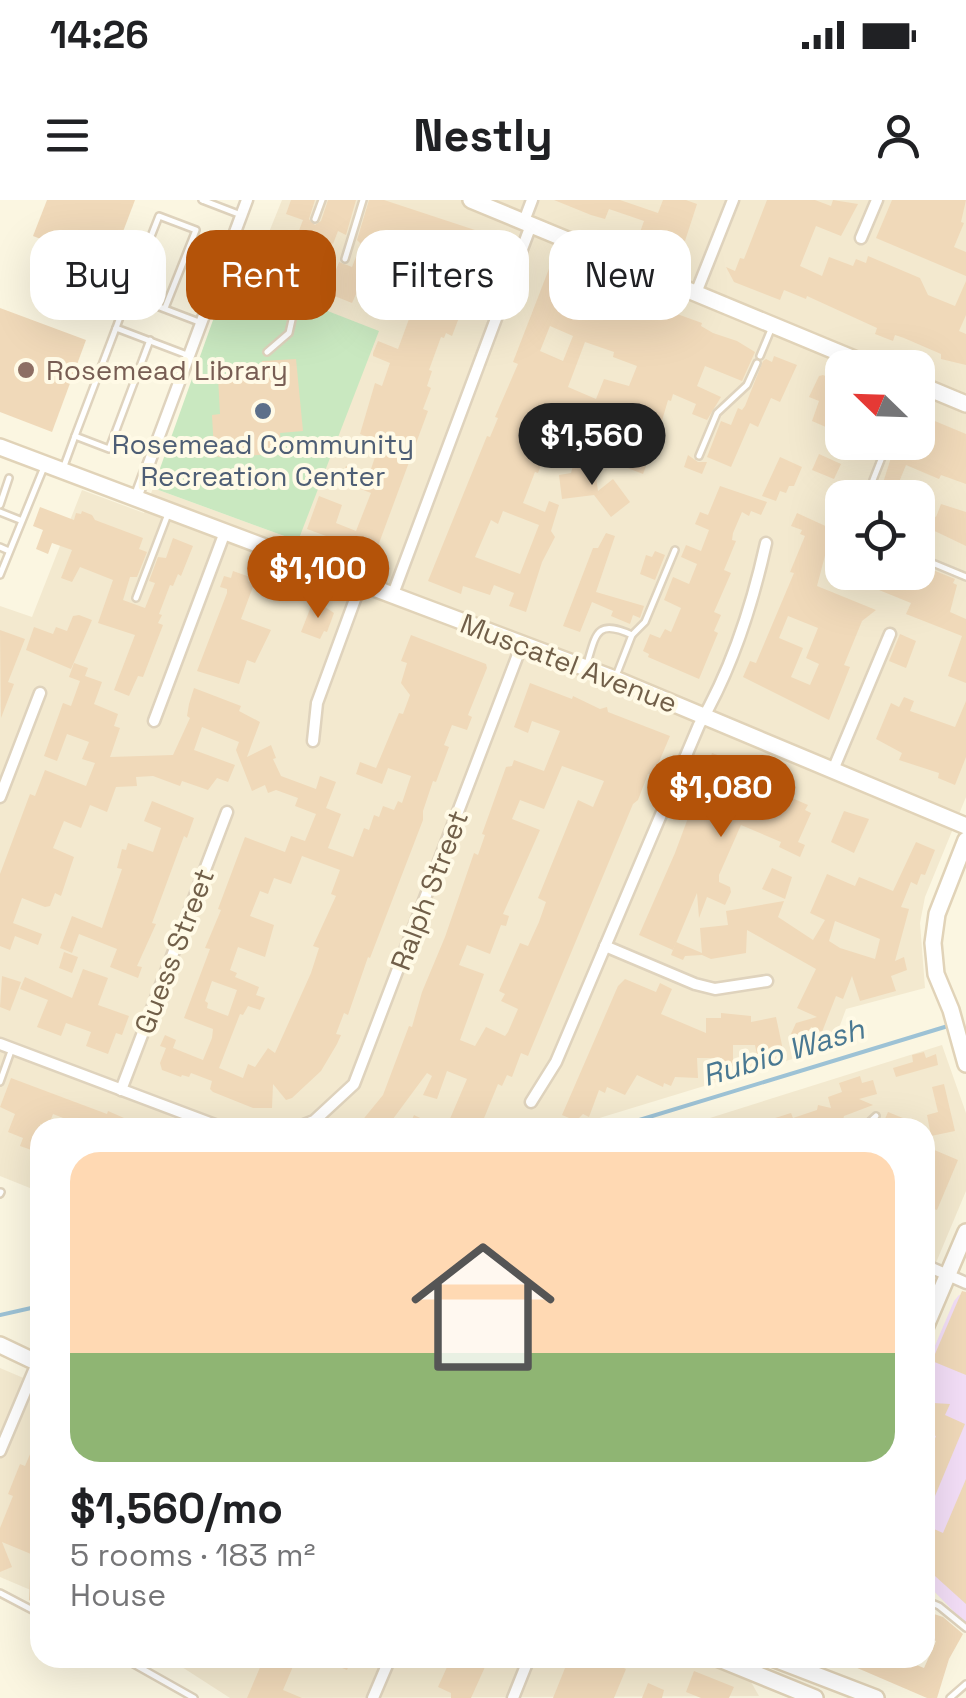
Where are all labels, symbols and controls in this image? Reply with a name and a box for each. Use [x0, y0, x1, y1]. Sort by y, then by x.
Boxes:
text: 14:26 [50, 11, 149, 59]
text: Nestly [413, 107, 553, 164]
icon: menu [40, 108, 95, 163]
icon: person [871, 108, 926, 163]
chip: Buy [30, 230, 166, 320]
chip: Rent [186, 230, 336, 320]
chip: Filters [356, 230, 529, 320]
chip: New [549, 230, 691, 320]
north arrow [825, 350, 935, 460]
map controls [825, 350, 935, 590]
place label: Rosemead Library [46, 352, 288, 388]
marker: Rosemead Library [15, 359, 37, 381]
marker: Rosemead Community Recreation Center [252, 400, 274, 422]
pin: $1,560 [511, 403, 673, 488]
text: $1,560 [541, 415, 643, 455]
place label: Rosemead Community Recreation Center [112, 426, 414, 494]
button: locate [825, 480, 935, 590]
pin: $1,100 [237, 536, 399, 621]
text: $1,100 [269, 548, 367, 588]
street label: Muscatel Avenue [455, 605, 683, 721]
pin: $1,080 [640, 755, 802, 840]
text: $1,080 [669, 767, 773, 807]
street label: Ralph Street [382, 805, 476, 975]
street label: Guess Street [126, 863, 222, 1039]
water label: Rubio Wash [697, 1009, 869, 1095]
icon: home [393, 1217, 573, 1397]
text: $1,560/mo [70, 1482, 283, 1535]
text: 5 rooms · 183 m² [70, 1535, 315, 1575]
text: House [70, 1575, 166, 1615]

